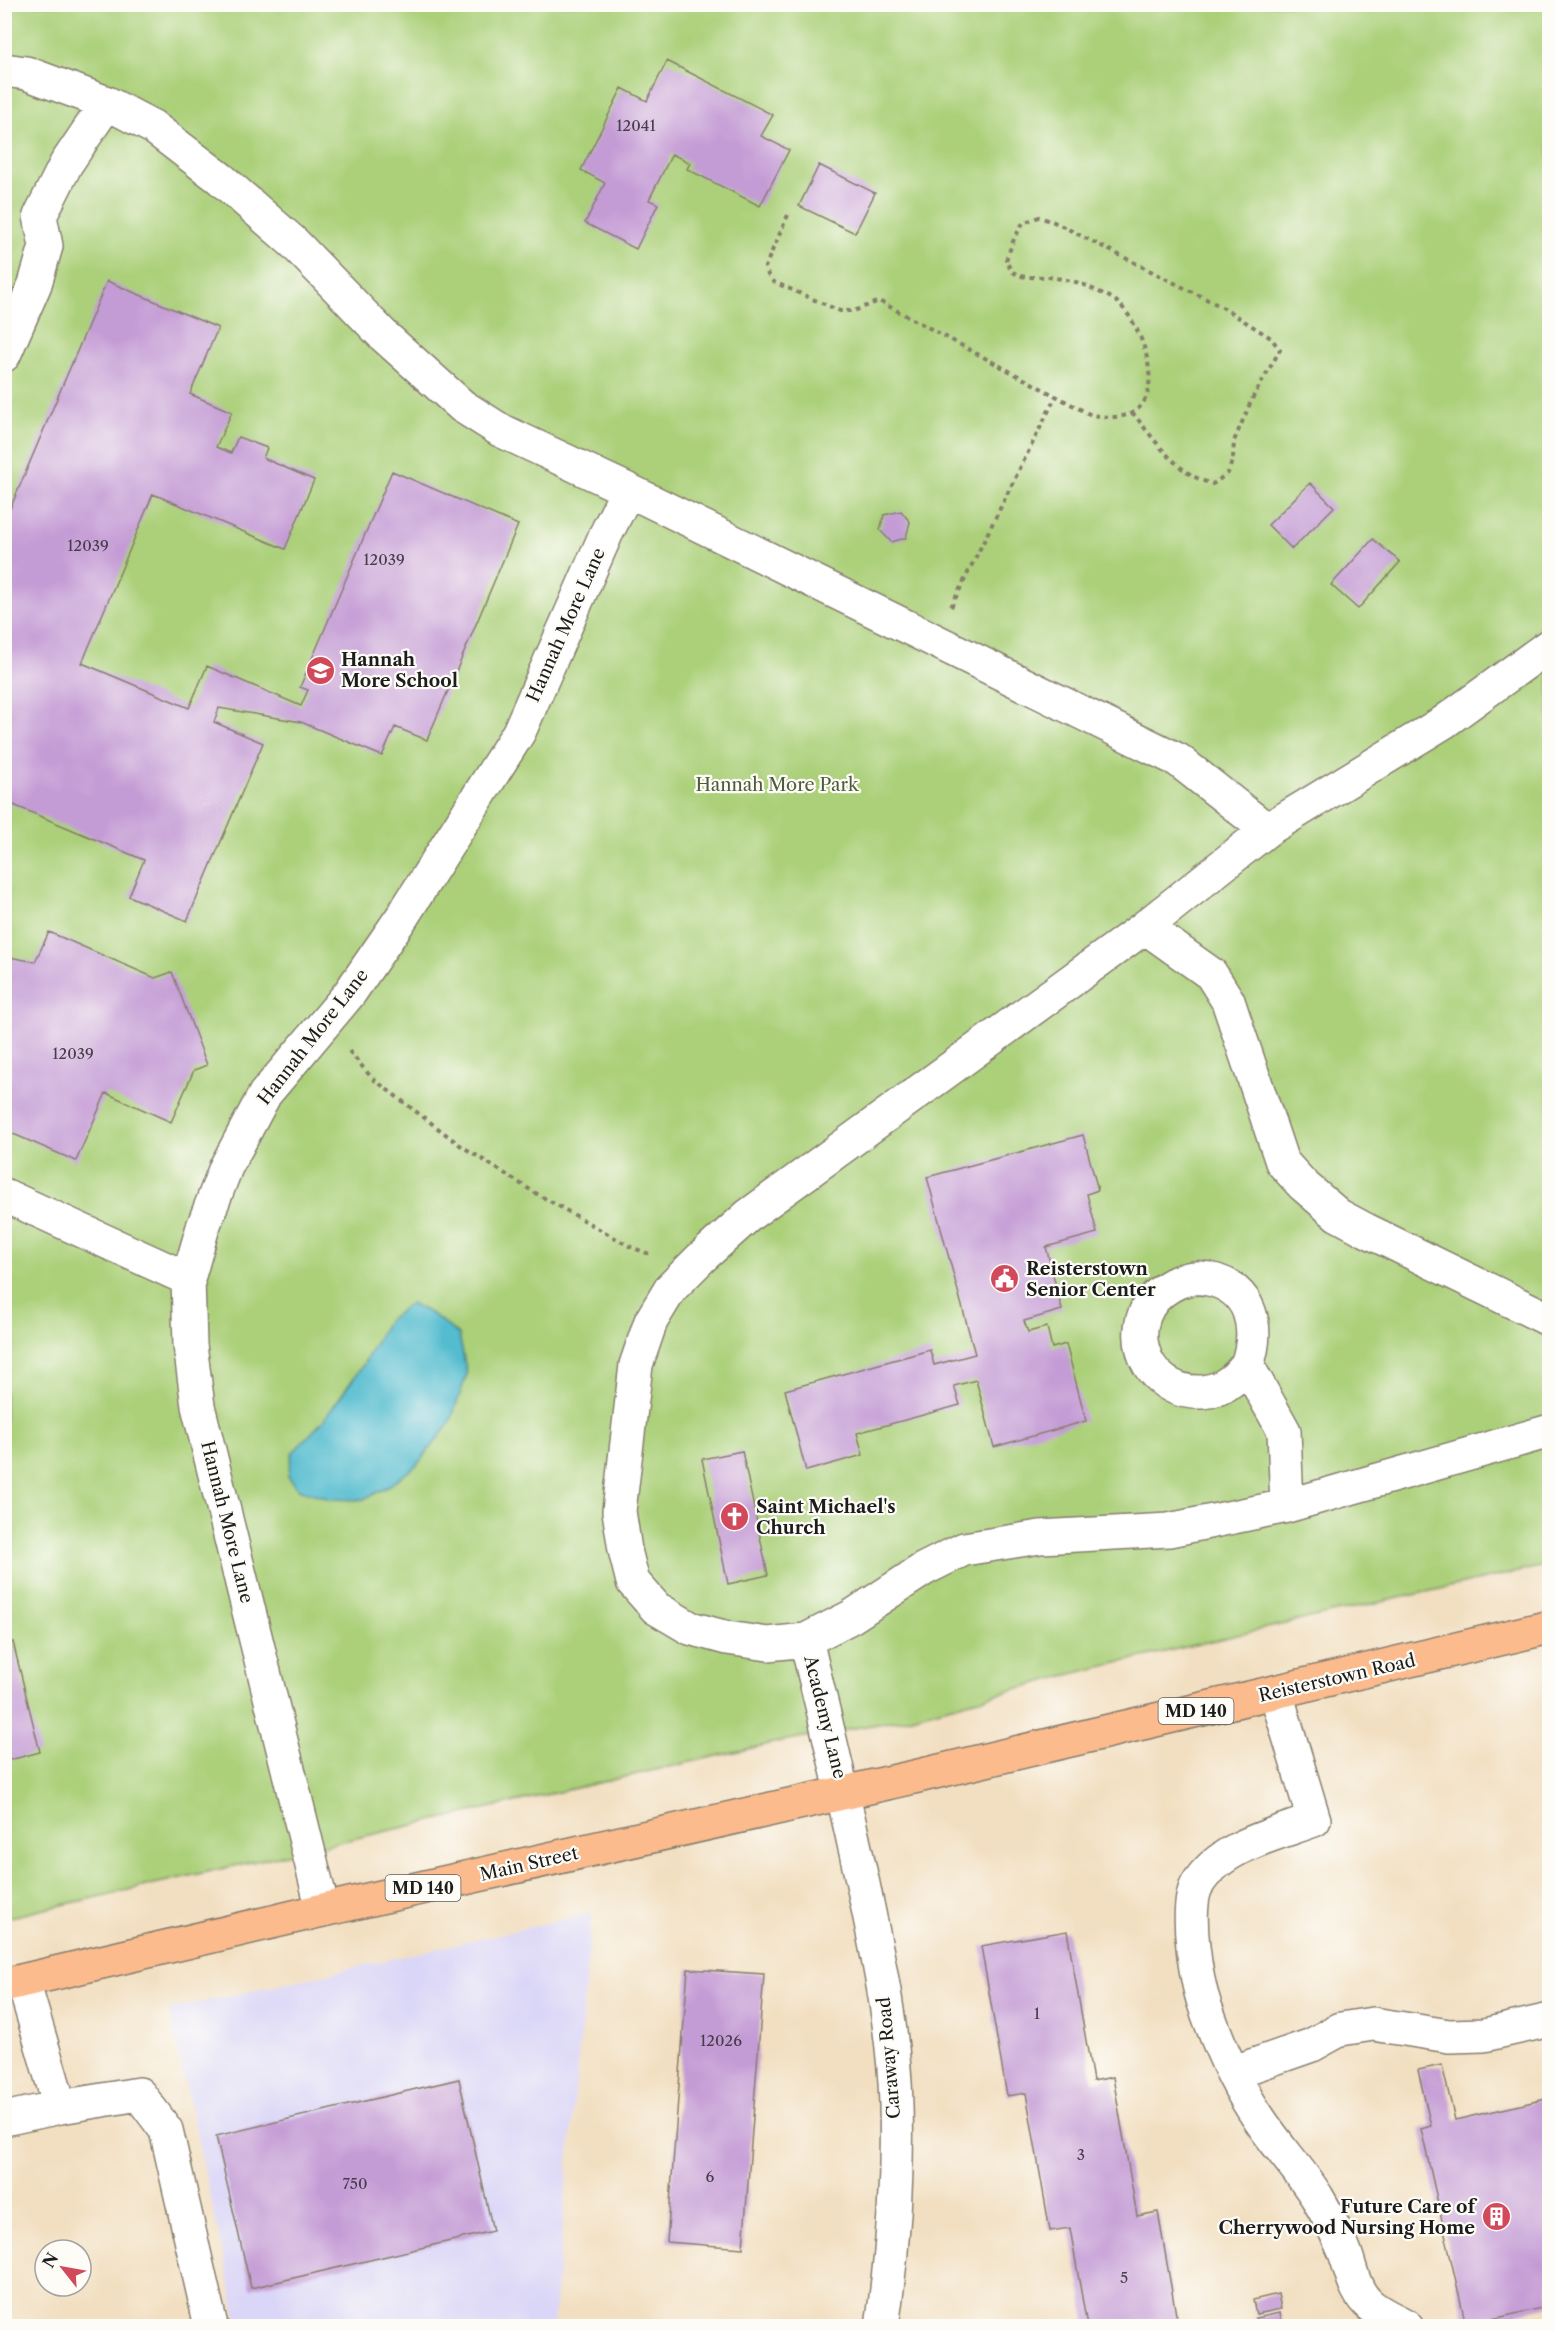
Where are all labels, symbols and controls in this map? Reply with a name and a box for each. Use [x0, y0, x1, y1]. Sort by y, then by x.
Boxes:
house number: 12041 [616, 116, 656, 135]
house number: 12039 [67, 536, 109, 555]
street label: Hannah More Lane [522, 544, 610, 706]
house number: 12039 [363, 550, 405, 569]
place label: Hannah More School [341, 649, 458, 692]
school or university icon: Hannah More School [304, 654, 336, 686]
park label: Hannah More Park [696, 774, 860, 796]
street label: Hannah More Lane [253, 965, 373, 1109]
house number: 12039 [52, 1044, 94, 1063]
place label: Reisterstown Senior Center [1026, 1258, 1156, 1301]
public building icon: Reisterstown Senior Center [989, 1263, 1021, 1295]
street label: Hannah More Lane [196, 1439, 258, 1605]
place label: Saint Michael's Church [756, 1496, 896, 1539]
church icon: Saint Michael's Church [719, 1501, 751, 1533]
street label: Reisterstown Road [1256, 1649, 1418, 1707]
street label: Academy Lane [799, 1652, 851, 1781]
road number: MD 140 [1158, 1698, 1234, 1724]
street label: Main Street [478, 1842, 581, 1886]
road number: MD 140 [386, 1875, 460, 1901]
street label: Caraway Road [873, 1996, 905, 2120]
house number: 1 [1034, 2004, 1041, 2023]
house number: 12026 [700, 2031, 742, 2050]
house number: 3 [1077, 2145, 1085, 2164]
house number: 6 [706, 2167, 715, 2186]
house number: 750 [342, 2174, 368, 2193]
place label: Future Care of Cherrywood Nursing Home [1218, 2196, 1477, 2239]
building icon: Future Care of Cherrywood Nursing Home [1480, 2201, 1512, 2233]
north arrow [33, 2238, 93, 2298]
text: N [38, 2249, 62, 2271]
house number: 5 [1120, 2268, 1128, 2287]

